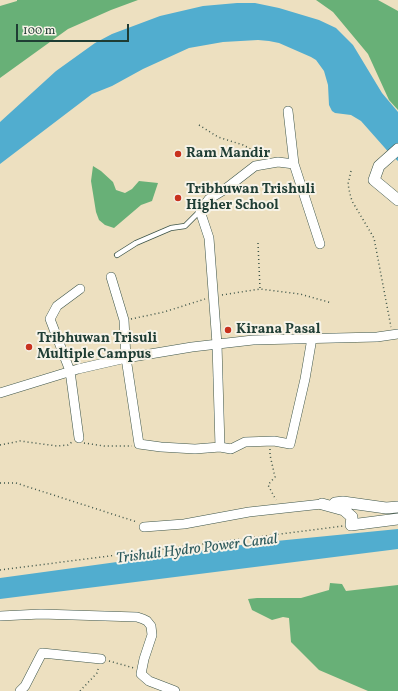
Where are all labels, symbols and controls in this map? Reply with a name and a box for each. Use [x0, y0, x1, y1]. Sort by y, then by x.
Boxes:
scale bar [18, 16, 131, 42]
text: 100 m [23, 23, 55, 39]
place label: Ram Mandir [186, 146, 270, 162]
marker: Ram Mandir [173, 149, 183, 159]
place label: Tribhuwan Trishuli Higher School [186, 182, 315, 214]
marker: Tribhuwan Trishuli Higher School [173, 193, 183, 203]
place label: Kirana Pasal [236, 322, 321, 338]
marker: Kirana Pasal [223, 325, 233, 335]
place label: Tribhuwan Trisuli Multiple Campus [37, 331, 157, 364]
marker: Tribhuwan Trisuli Multiple Campus [24, 342, 34, 352]
water label: Trishuli Hydro Power Canal [115, 531, 279, 569]

